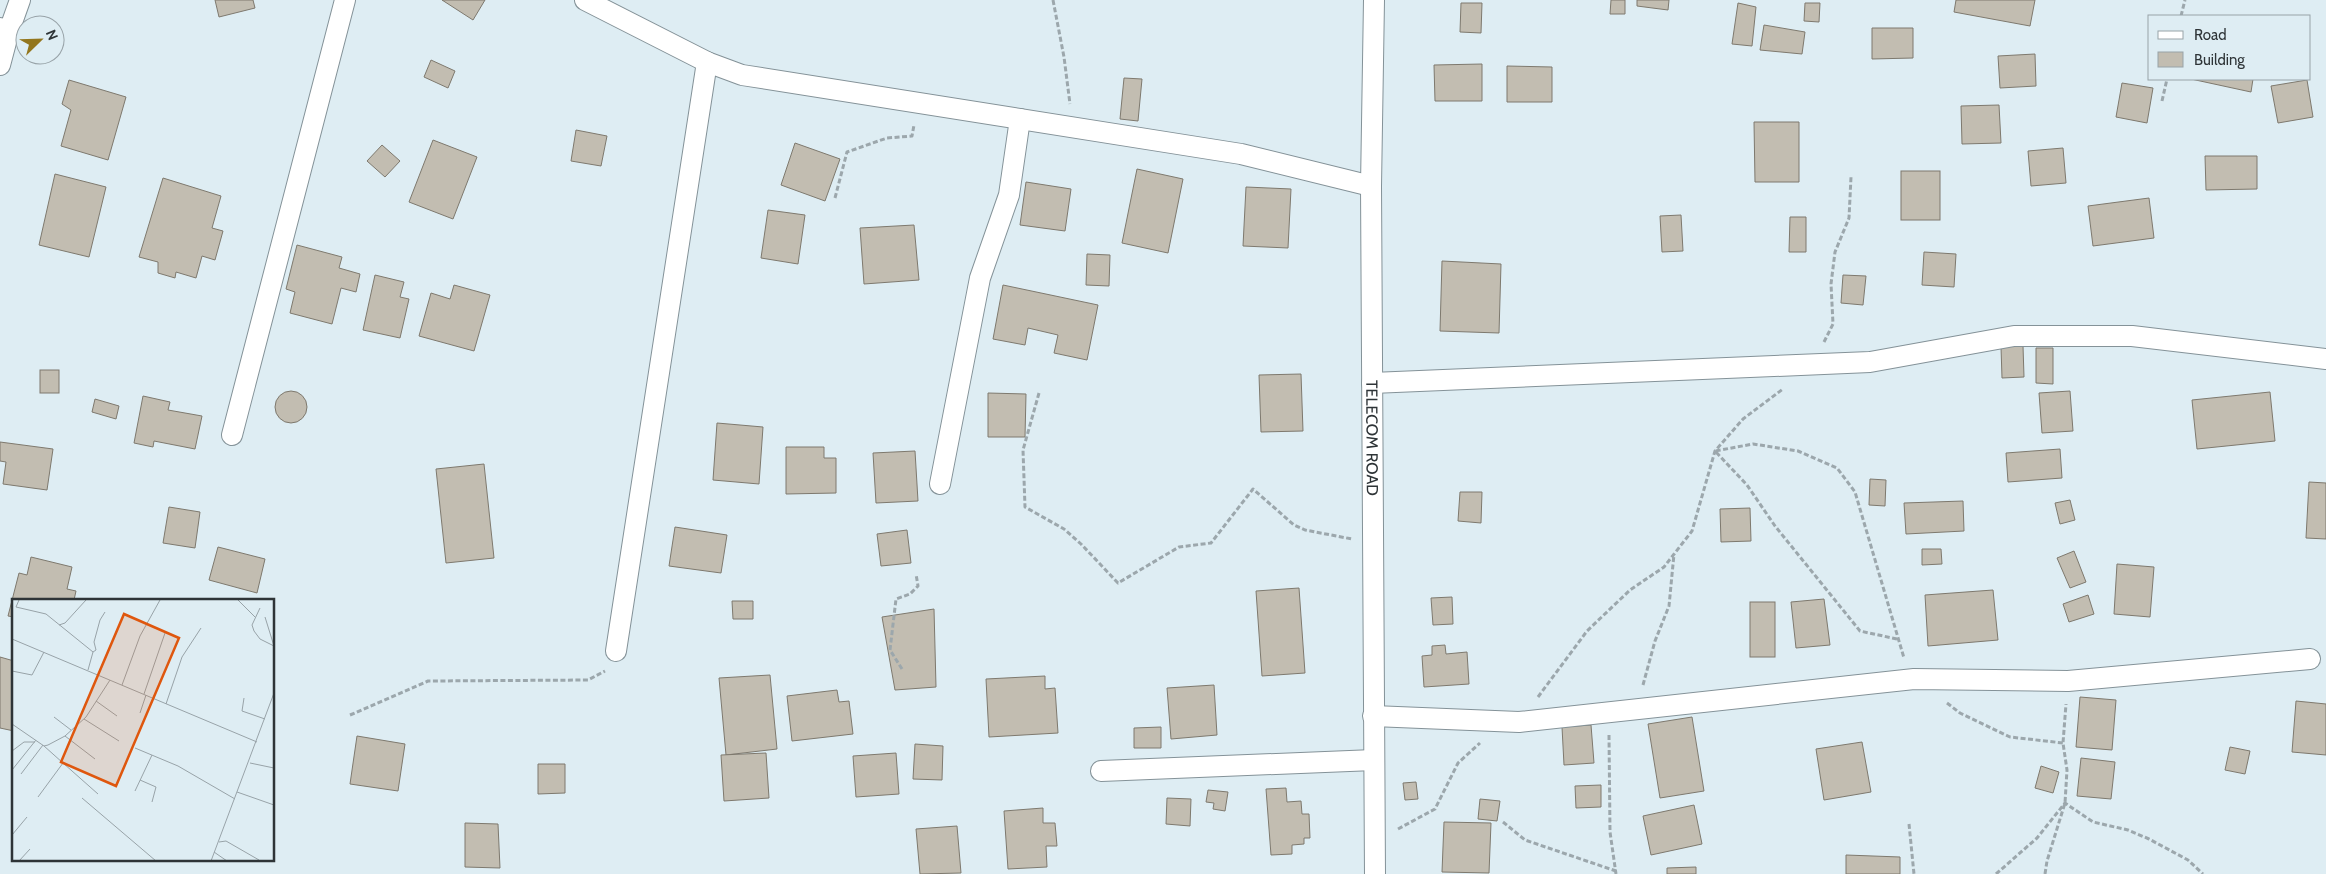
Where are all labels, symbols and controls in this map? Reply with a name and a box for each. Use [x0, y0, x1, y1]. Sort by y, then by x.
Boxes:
north arrow [15, 15, 65, 65]
legend [2148, 15, 2311, 80]
text: Road [2194, 26, 2227, 44]
text: N [42, 27, 62, 43]
text: Building [2194, 51, 2245, 69]
street label: TELECOM ROAD [1362, 380, 1382, 496]
inset map [12, 599, 275, 862]

